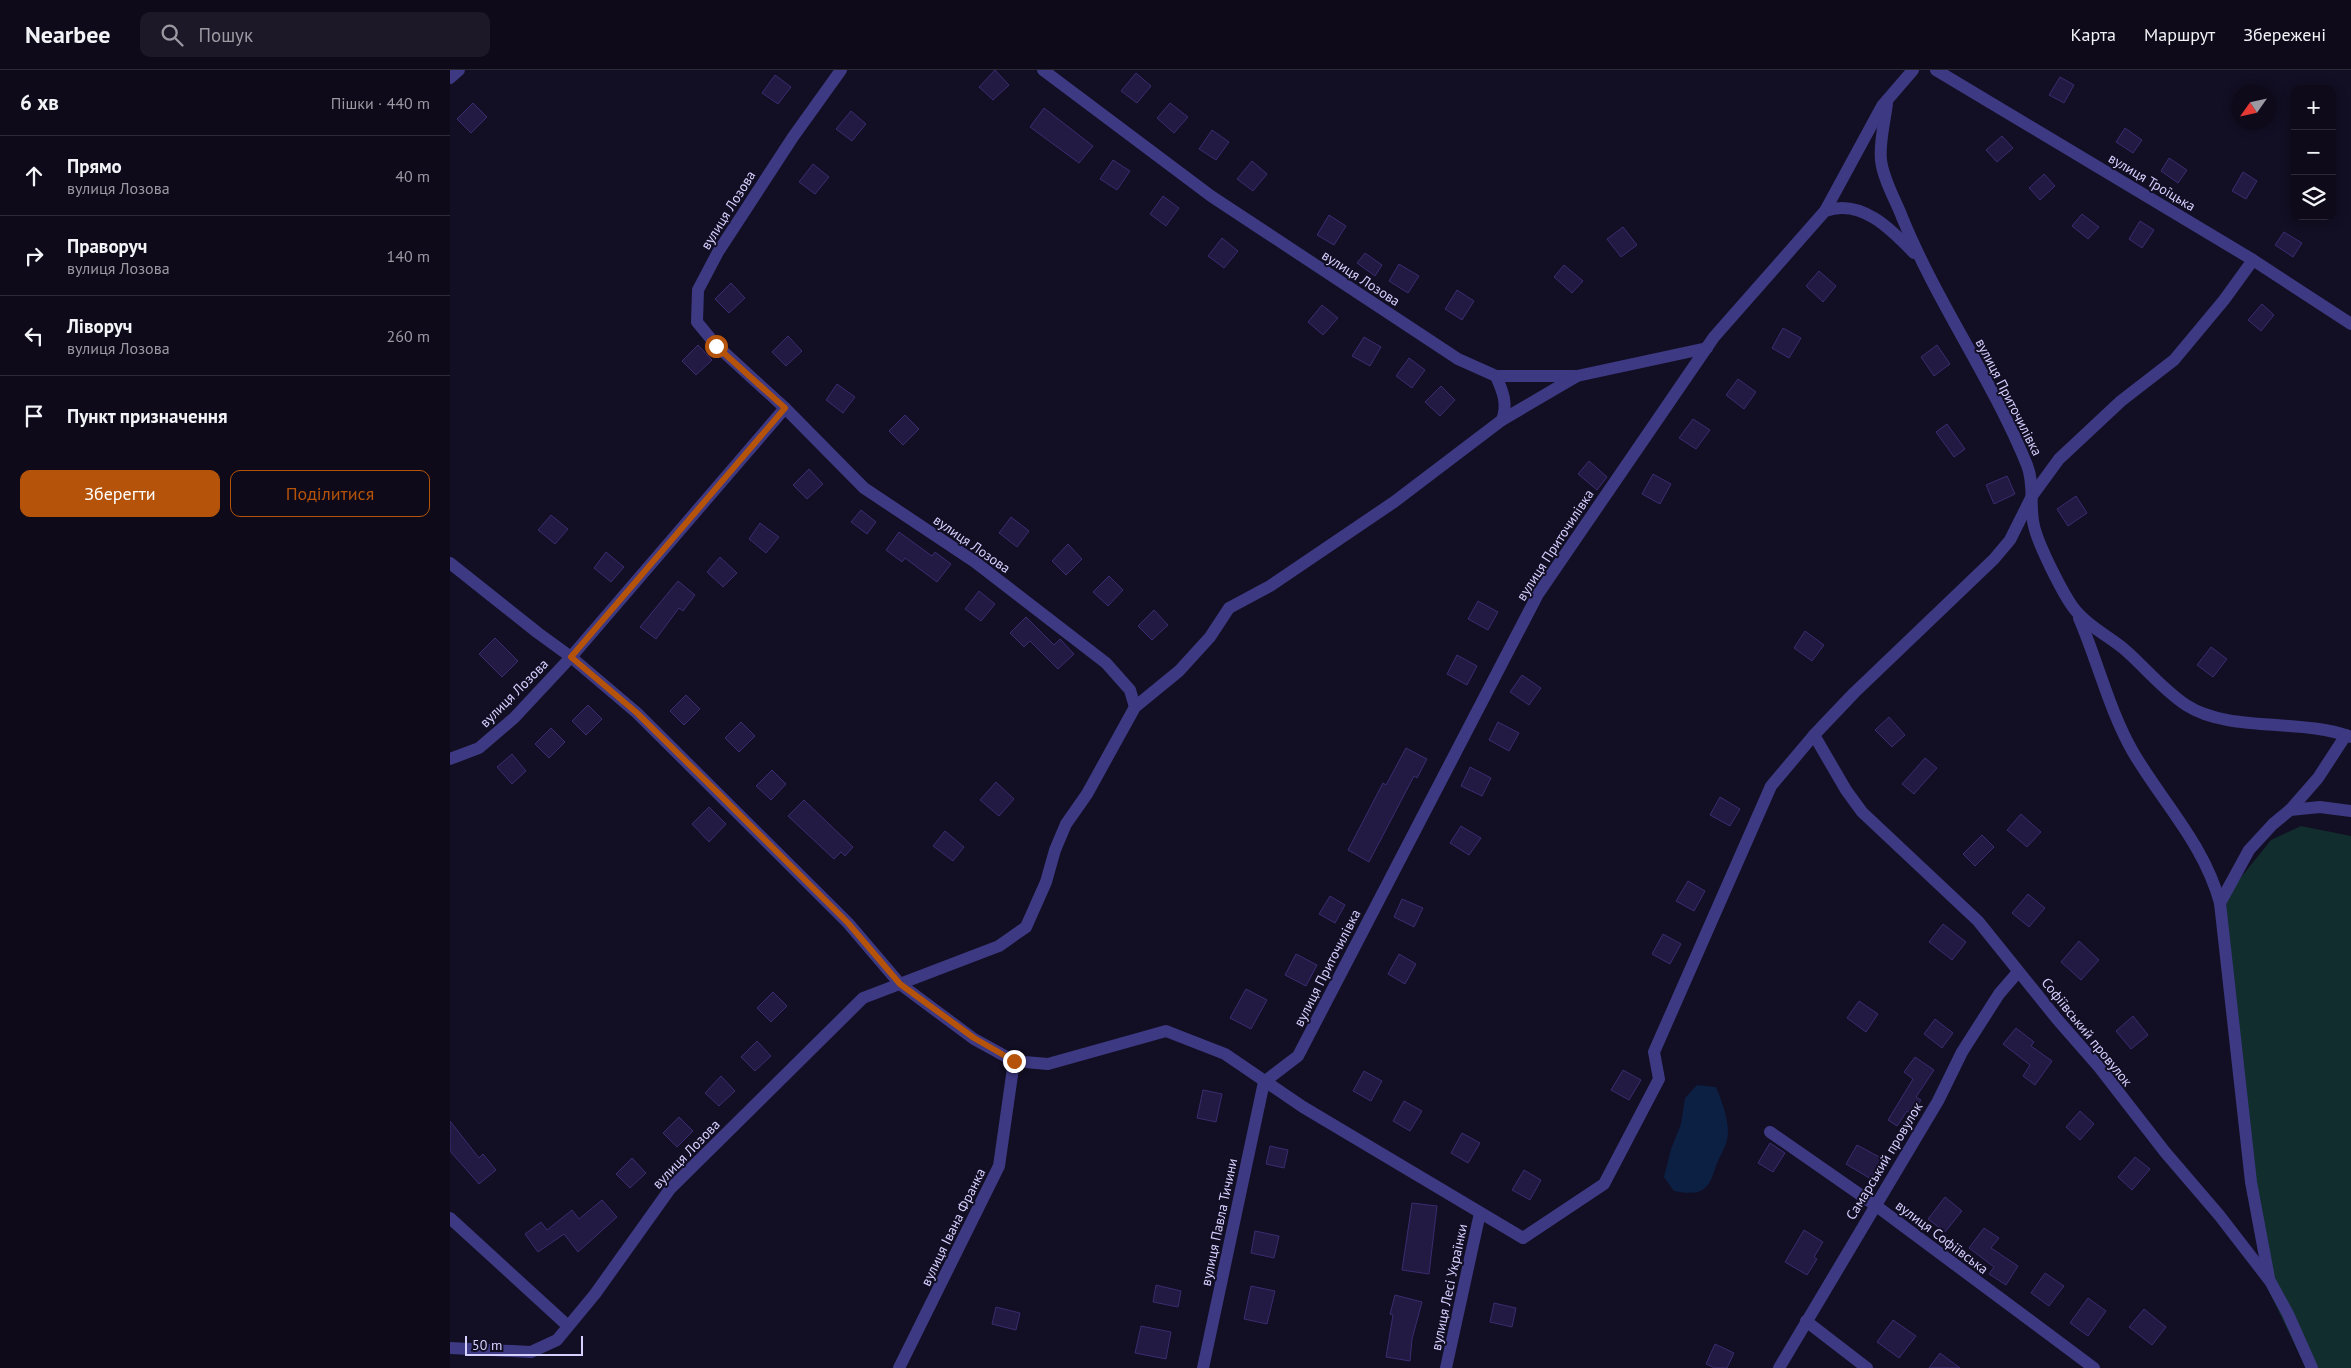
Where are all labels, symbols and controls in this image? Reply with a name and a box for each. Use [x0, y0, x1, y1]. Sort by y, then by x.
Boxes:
search box [140, 12, 490, 57]
text: Nearbee [25, 19, 110, 50]
icon: search [158, 21, 186, 49]
text: Пошук [198, 23, 253, 47]
text: Карта [2071, 23, 2116, 46]
text: Маршрут [2144, 23, 2215, 46]
text: Збережені [2243, 23, 2326, 46]
north arrow [2231, 85, 2276, 130]
map controls [2291, 85, 2336, 220]
button: + [2291, 85, 2336, 130]
text: 6 хв [20, 89, 59, 116]
text: Пішки · 440 m [331, 93, 430, 113]
button: − [2291, 130, 2336, 175]
street label: вулиця Троїцька [2105, 149, 2199, 215]
text: Прямо [67, 154, 122, 178]
icon: ahead [20, 162, 48, 190]
text: 40 m [395, 166, 430, 186]
street label: вулиця Лозова [697, 167, 759, 253]
button: layers [2291, 175, 2336, 220]
text: вулиця Лозова [67, 178, 170, 198]
text: Праворуч [67, 234, 147, 258]
icon: right [20, 242, 48, 270]
text: 140 m [387, 246, 430, 266]
street label: вулиця Лозова [1318, 246, 1404, 310]
text: вулиця Лозова [67, 258, 170, 278]
text: Ліворуч [67, 314, 132, 338]
icon: left [20, 322, 48, 350]
text: 260 m [387, 326, 430, 346]
route start [705, 335, 728, 358]
street label: вулиця Приточилівка [1972, 335, 2046, 459]
text: вулиця Лозова [67, 338, 170, 358]
icon: arrive [20, 402, 48, 430]
text: Пункт призначення [67, 404, 228, 428]
button: Зберегти [20, 470, 220, 517]
button: Поділитися [230, 470, 430, 517]
street label: вулиця Приточилівка [1512, 486, 1598, 604]
street label: вулиця Лозова [930, 511, 1014, 577]
street label: вулиця Лозова [476, 655, 552, 731]
street label: вулиця Приточилівка [1290, 906, 1364, 1030]
street label: Софіївський провулок [2038, 974, 2137, 1090]
route end [1003, 1050, 1026, 1073]
street label: Самарський провулок [1842, 1099, 1926, 1223]
street label: вулиця Лозова [648, 1115, 724, 1193]
street label: вулиця Павла Тичини [1197, 1157, 1241, 1287]
street label: вулиця Івана Франка [917, 1165, 989, 1289]
street label: вулиця Софіївська [1892, 1196, 1992, 1278]
street label: вулиця Лесі Українки [1427, 1222, 1471, 1352]
scale bar [465, 1333, 582, 1356]
text: 50 m [472, 1336, 502, 1354]

